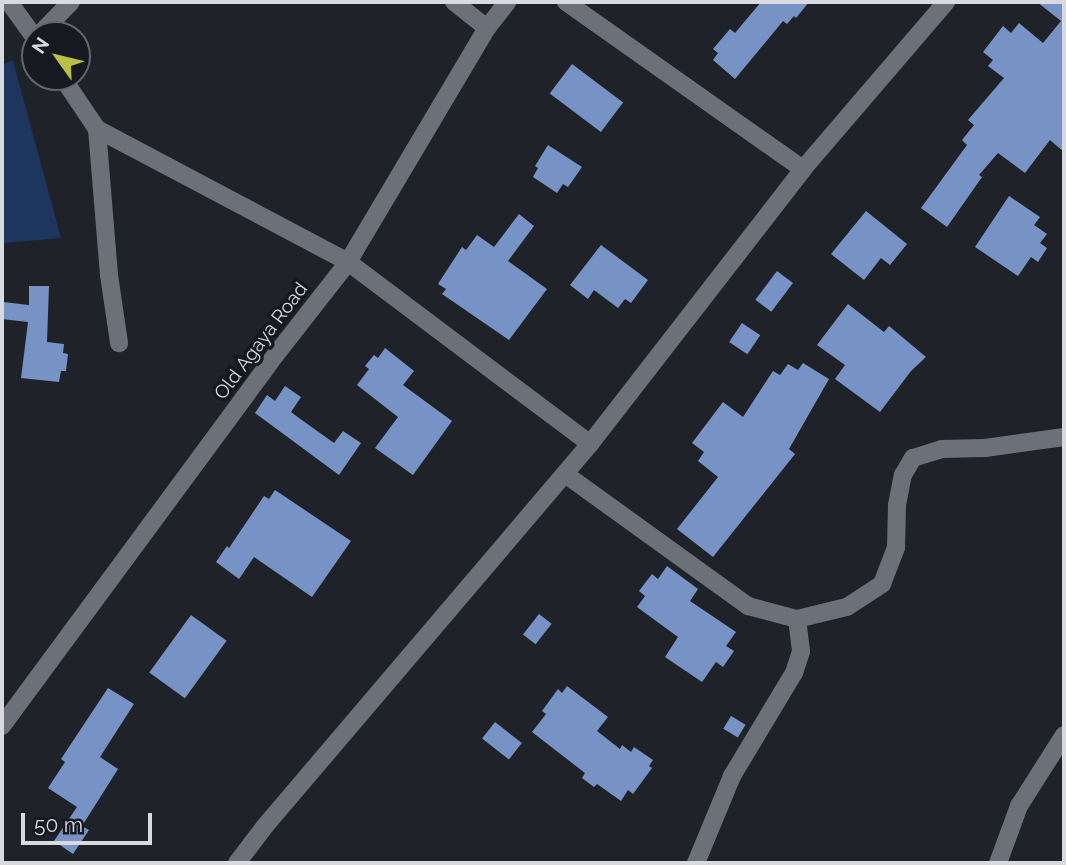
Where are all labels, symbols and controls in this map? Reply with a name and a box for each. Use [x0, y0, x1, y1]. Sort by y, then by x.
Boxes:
north arrow [21, 21, 91, 91]
text: N [27, 33, 53, 58]
street label: Old Agaya Road [209, 278, 313, 404]
scale bar [24, 798, 156, 842]
text: 50 m [34, 812, 83, 837]

